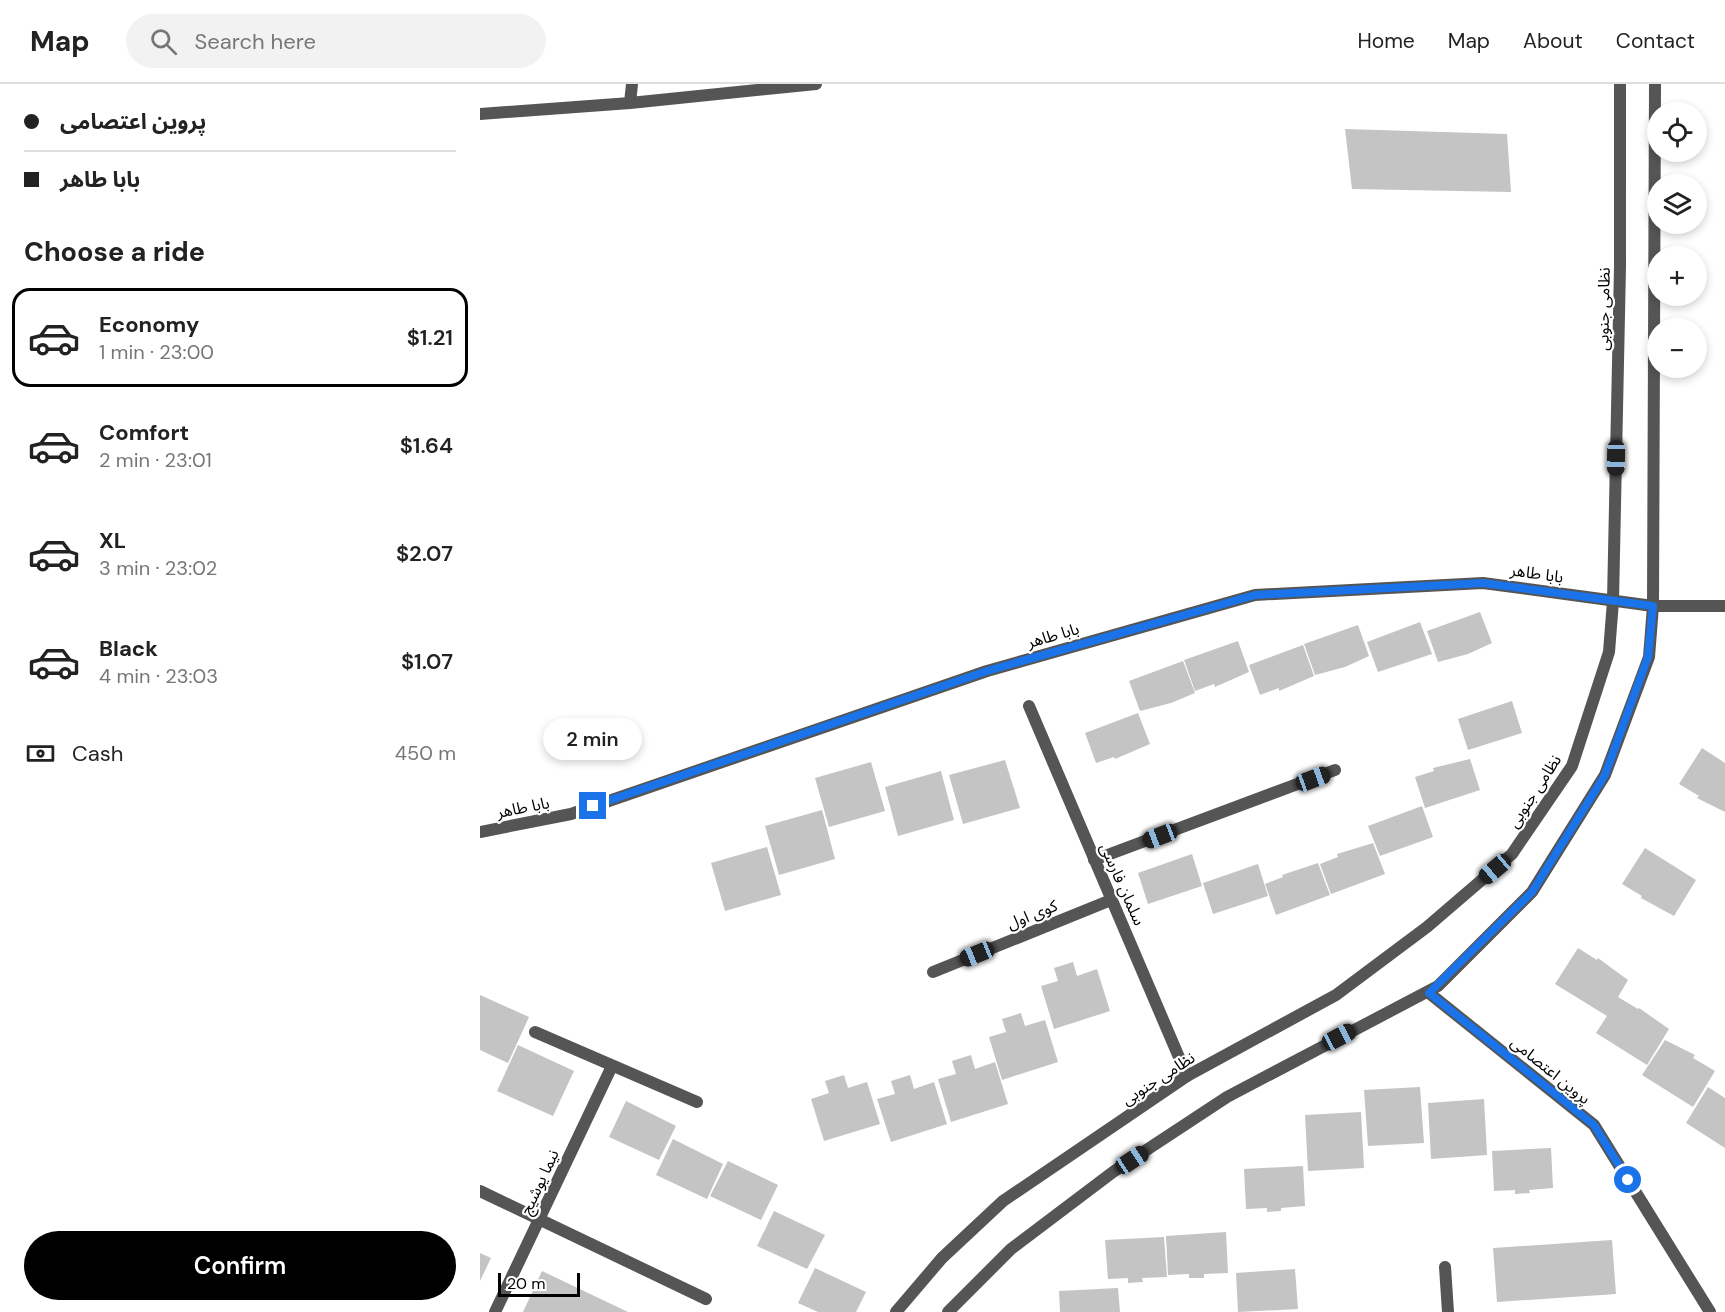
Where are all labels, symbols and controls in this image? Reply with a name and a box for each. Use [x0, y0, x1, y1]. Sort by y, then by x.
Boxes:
search box [126, 14, 546, 68]
text: Map [30, 23, 90, 60]
icon: search [147, 25, 180, 58]
text: Search here [195, 27, 316, 56]
text: Home [1357, 27, 1415, 55]
text: Map [1448, 27, 1490, 55]
text: About [1523, 27, 1583, 55]
text: Contact [1616, 27, 1695, 55]
map controls [1647, 102, 1707, 378]
button: locate [1647, 102, 1707, 162]
text: پروین اعتصامی [60, 107, 206, 136]
text: بابا طاهر [60, 165, 140, 194]
button: layers [1647, 174, 1707, 234]
text: Choose a ride [24, 234, 205, 269]
button: + [1647, 246, 1707, 306]
street label: نظامی جنوبی [1592, 267, 1615, 351]
text: Economy [99, 310, 199, 339]
icon: car [27, 311, 81, 365]
button: − [1647, 318, 1707, 378]
text: $1.21 [407, 323, 453, 352]
text: 1 min · 23:00 [99, 339, 214, 365]
text: Comfort [99, 418, 189, 447]
icon: car [27, 419, 81, 473]
text: $1.64 [400, 431, 453, 460]
car [1607, 440, 1625, 476]
text: 2 min · 23:01 [99, 447, 212, 473]
text: XL [99, 526, 126, 555]
icon: car [27, 527, 81, 581]
text: $2.07 [396, 539, 453, 568]
text: 3 min · 23:02 [99, 555, 217, 581]
street label: بابا طاهر [1508, 559, 1565, 588]
street label: بابا طاهر [1024, 618, 1082, 653]
text: Black [99, 634, 158, 663]
icon: car [27, 635, 81, 689]
text: $1.07 [401, 647, 453, 676]
text: 4 min · 23:03 [99, 663, 218, 689]
callout: 2 min [543, 719, 642, 761]
text: 2 min [566, 726, 619, 752]
icon: cash [24, 737, 57, 770]
text: Cash [72, 739, 123, 768]
text: 450 m [395, 740, 456, 766]
street label: نظامی جنوبی [1503, 751, 1566, 832]
car [1293, 764, 1333, 794]
street label: بابا طاهر [494, 792, 551, 823]
route end [579, 792, 606, 819]
car [1140, 821, 1180, 851]
street label: سلمان فارسی [1095, 840, 1150, 929]
car [1475, 851, 1515, 887]
street label: کوی اول [1004, 895, 1061, 934]
car [957, 939, 997, 969]
car [1319, 1021, 1359, 1053]
street label: پروین اعتصامی [1506, 1032, 1595, 1109]
street label: نظامی جنوبی [1118, 1047, 1199, 1110]
car [1112, 1143, 1152, 1177]
street label: نیما یوشیج [515, 1146, 566, 1219]
route start [1614, 1166, 1641, 1193]
button: Confirm [24, 1231, 456, 1300]
scale bar [498, 1270, 580, 1298]
text: 20 m [507, 1273, 546, 1294]

